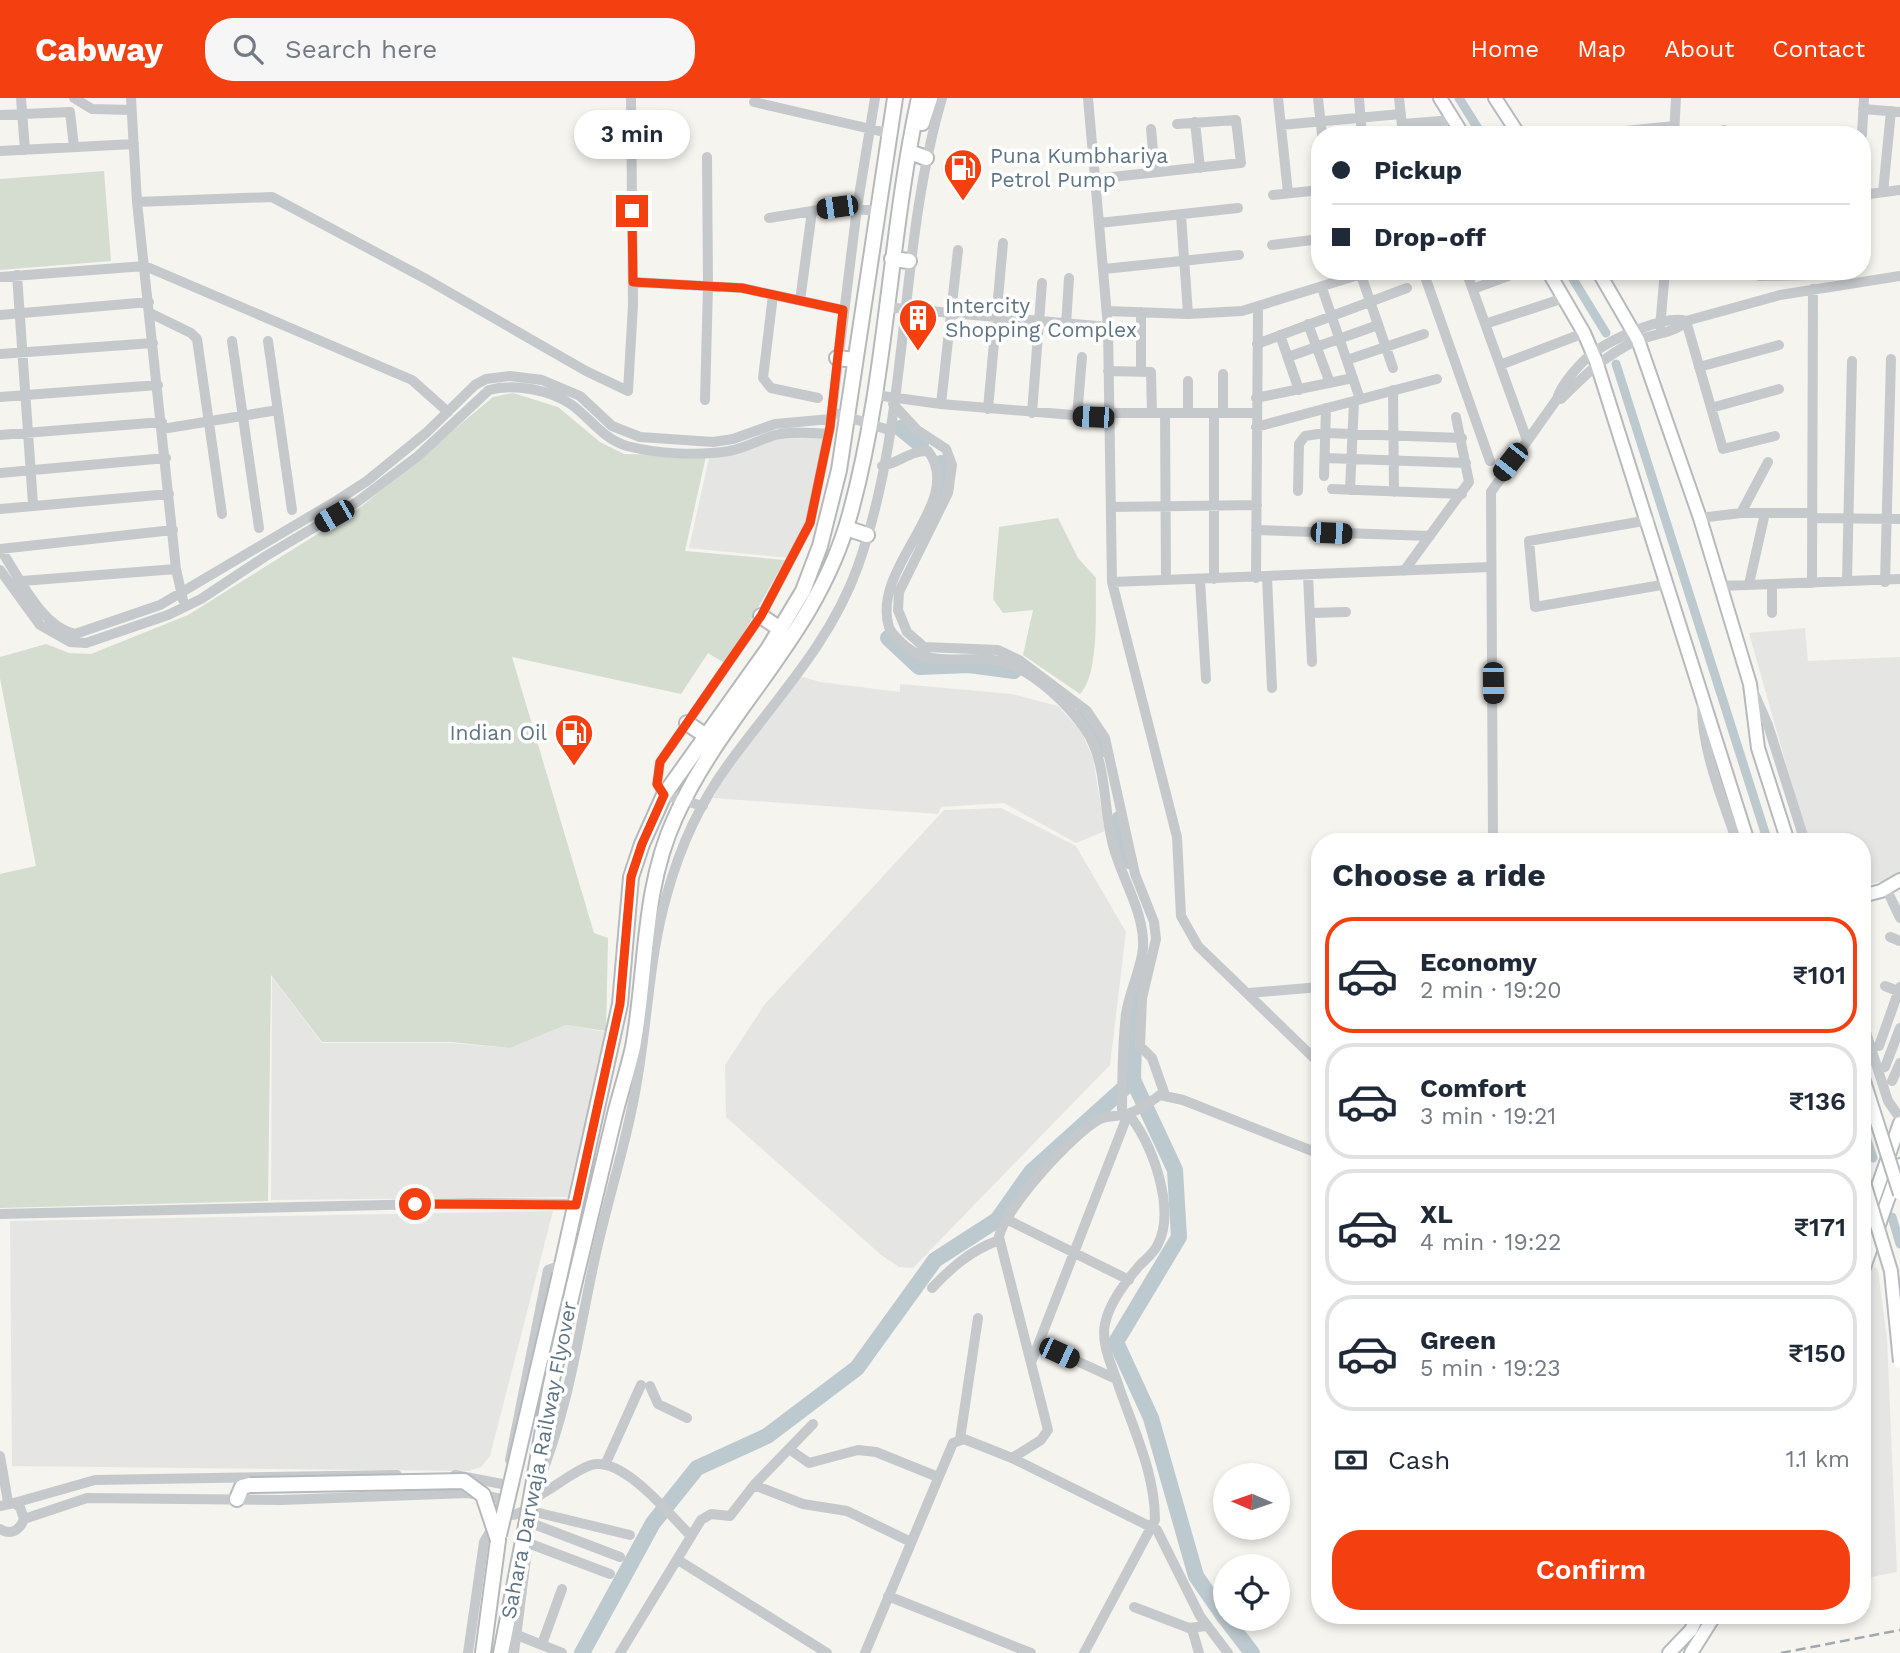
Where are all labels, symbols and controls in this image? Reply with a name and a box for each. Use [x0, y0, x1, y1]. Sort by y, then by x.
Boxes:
search box [205, 18, 695, 81]
text: Cabway [35, 30, 163, 69]
icon: search [229, 30, 267, 68]
text: Search here [285, 34, 437, 64]
text: Home [1471, 35, 1539, 63]
text: Map [1577, 35, 1626, 63]
text: About [1664, 35, 1734, 63]
text: Contact [1772, 35, 1865, 63]
callout: 3 min [574, 109, 690, 158]
text: 3 min [600, 121, 664, 148]
place label: Puna Kumbhariya Petrol Pump [990, 143, 1168, 192]
fuel station icon: Puna Kumbhariya Petrol Pump [942, 147, 984, 202]
text: Pickup [1374, 155, 1462, 185]
car [815, 194, 860, 220]
route end [616, 195, 648, 227]
text: Drop-off [1374, 222, 1486, 252]
place label: Intercity Shopping Complex [945, 293, 1137, 342]
building icon: Intercity Shopping Complex [897, 297, 939, 352]
car [1072, 406, 1115, 428]
car [1489, 439, 1532, 485]
car [311, 496, 358, 536]
car [1310, 522, 1353, 544]
car [1483, 662, 1504, 704]
fuel station icon: Indian Oil [553, 712, 595, 767]
place label: Indian Oil [449, 720, 548, 745]
text: Choose a ride [1332, 856, 1546, 894]
icon: car [1336, 944, 1399, 1007]
text: Economy [1420, 947, 1537, 977]
text: ₹101 [1793, 960, 1846, 990]
text: 2 min · 19:20 [1420, 977, 1562, 1004]
icon: car [1336, 1070, 1399, 1133]
text: Comfort [1420, 1073, 1526, 1103]
text: ₹136 [1789, 1086, 1846, 1116]
text: 3 min · 19:21 [1420, 1103, 1556, 1130]
route start [399, 1188, 431, 1220]
icon: car [1336, 1196, 1399, 1259]
text: XL [1420, 1199, 1453, 1229]
text: ₹171 [1794, 1212, 1846, 1242]
text: 4 min · 19:22 [1420, 1229, 1561, 1256]
street label: Sahara Darwaja Railway Flyover [495, 1298, 582, 1621]
icon: car [1336, 1322, 1399, 1385]
text: Green [1420, 1325, 1496, 1355]
car [1036, 1335, 1083, 1371]
text: ₹150 [1788, 1338, 1846, 1368]
text: 5 min · 19:23 [1420, 1355, 1561, 1382]
icon: cash [1332, 1441, 1370, 1479]
text: Cash [1388, 1445, 1450, 1475]
text: 1.1 km [1786, 1446, 1850, 1473]
north arrow [1213, 1463, 1290, 1540]
map controls [1213, 1463, 1290, 1631]
button: Confirm [1332, 1530, 1850, 1610]
button: locate [1213, 1554, 1290, 1631]

